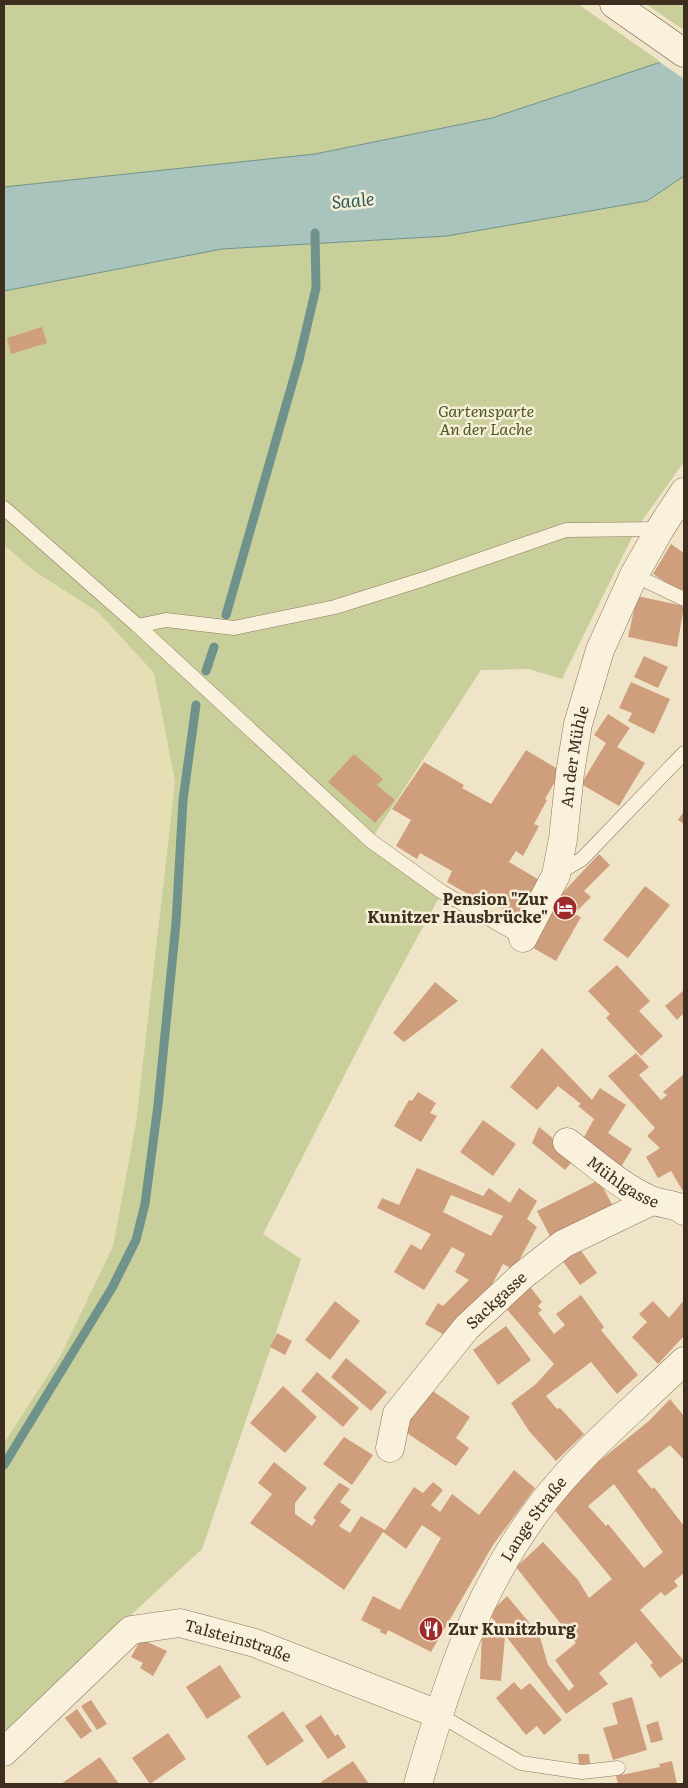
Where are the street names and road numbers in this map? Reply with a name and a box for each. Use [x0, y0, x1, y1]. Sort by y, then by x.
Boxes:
street label: An der Mühle [553, 702, 594, 809]
street label: Mühlgasse [582, 1149, 662, 1213]
street label: Sackgasse [459, 1265, 531, 1334]
street label: Lange Straße [493, 1470, 571, 1566]
street label: Talsteinstraße [182, 1612, 295, 1667]

